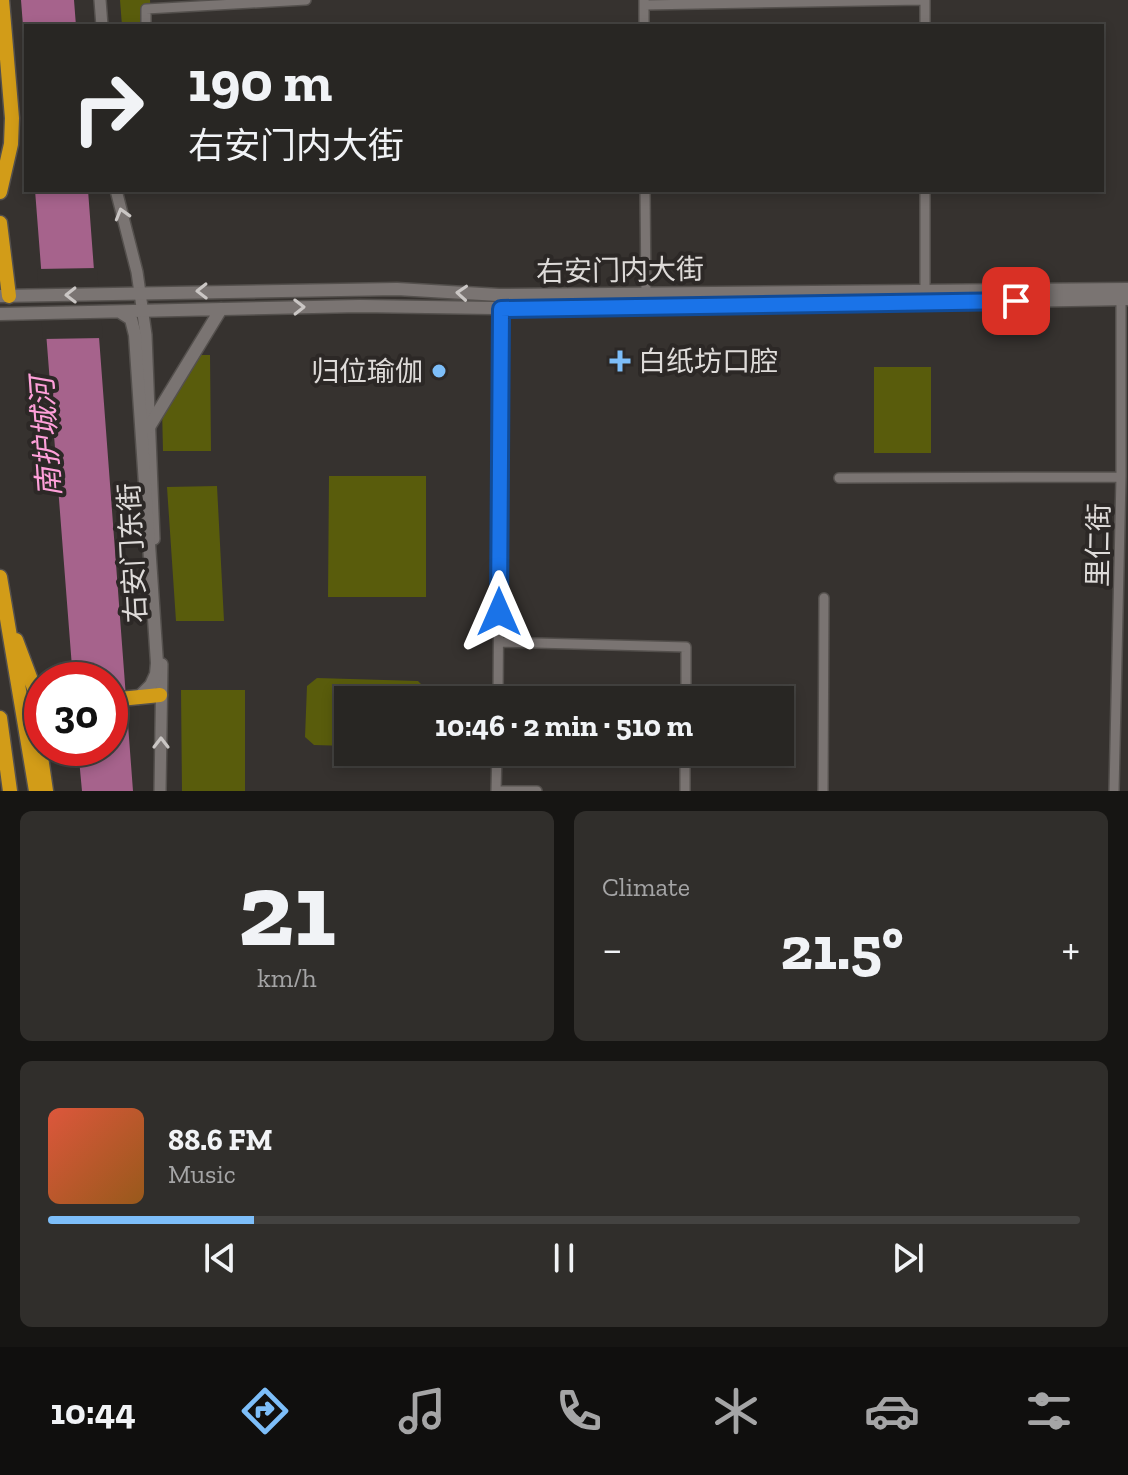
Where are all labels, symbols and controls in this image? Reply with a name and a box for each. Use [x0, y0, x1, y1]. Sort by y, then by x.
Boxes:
text: 190 m [188, 48, 332, 115]
icon: right [56, 56, 160, 160]
text: 右安门内大街 [188, 124, 404, 167]
one-way arrow [115, 208, 131, 222]
street label: 右安门内大街 [536, 253, 704, 288]
pin [982, 267, 1050, 335]
icon: arrive [994, 279, 1038, 323]
one-way arrow [195, 282, 208, 300]
one-way arrow [455, 285, 468, 302]
one-way arrow [64, 286, 77, 304]
one-way arrow [293, 298, 306, 316]
place label: 白纸坊口腔 [638, 345, 778, 378]
marker: 白纸坊口腔 [609, 350, 631, 372]
place label: 归位瑜伽 [311, 355, 423, 388]
marker: 归位瑜伽 [430, 362, 448, 380]
water label: 南护城河 [24, 371, 68, 498]
street label: 右安门东街 [112, 482, 153, 624]
street label: 里仁街 [1081, 503, 1116, 587]
position arrow [457, 570, 541, 654]
speed limit sign: 30 [24, 662, 128, 766]
text: 10:46 · 2 min · 510 m [435, 708, 693, 744]
one-way arrow [152, 736, 170, 749]
text: 21 [238, 847, 336, 972]
text: Climate [602, 871, 690, 903]
text: 21.5° [780, 912, 904, 984]
text: − [602, 922, 623, 975]
text: + [1061, 922, 1080, 975]
text: km/h [257, 962, 317, 994]
text: 88.6 FM [168, 1122, 272, 1158]
text: Music [168, 1158, 236, 1190]
icon: previous [198, 1236, 242, 1280]
icon: pause [542, 1236, 586, 1280]
icon: next [886, 1236, 930, 1280]
icon: directions [237, 1383, 293, 1439]
icon: music [394, 1383, 450, 1439]
icon: phone [551, 1383, 607, 1439]
icon: climate [708, 1383, 764, 1439]
icon: car [864, 1383, 920, 1439]
icon: filters [1021, 1383, 1077, 1439]
text: 10:44 [50, 1390, 136, 1433]

